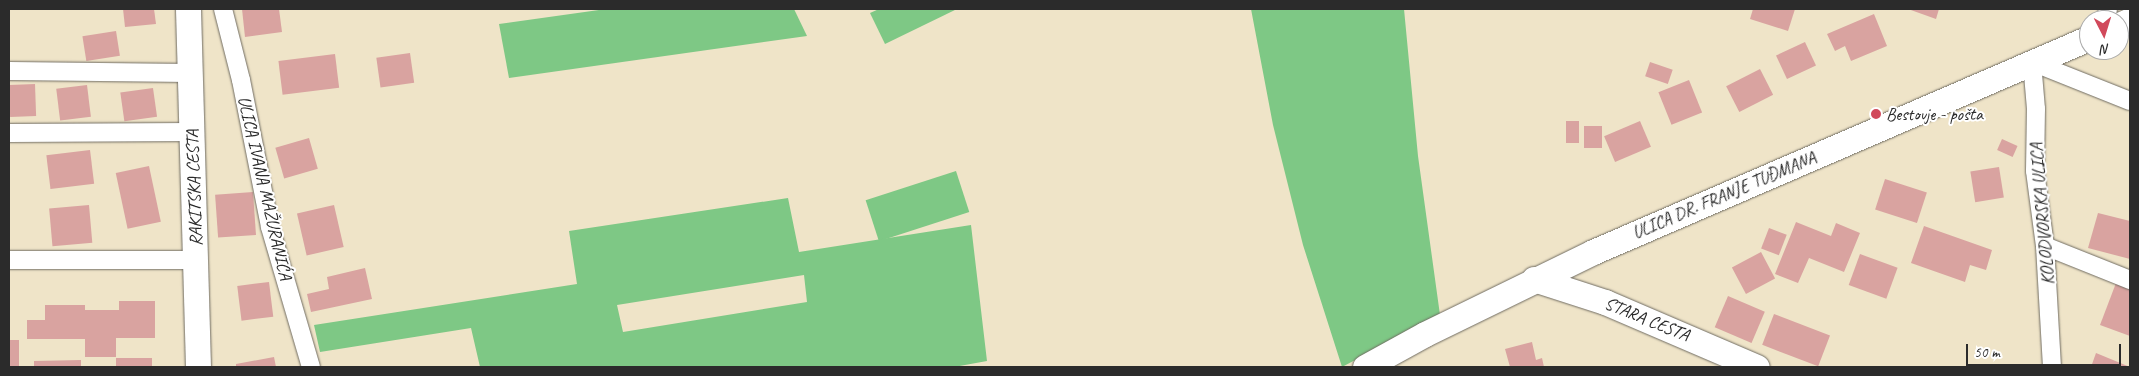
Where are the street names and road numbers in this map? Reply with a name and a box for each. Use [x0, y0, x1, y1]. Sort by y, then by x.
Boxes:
street label: ULICA IVANA MAŽURANIĆA [233, 94, 297, 282]
street label: RAKITSKA CESTA [181, 129, 207, 247]
street label: KOLODVORSKA ULICA [2025, 143, 2059, 285]
street label: ULICA DR. FRANJE TUĐMANA [1629, 147, 1819, 243]
street label: STARA CESTA [1601, 292, 1693, 346]

